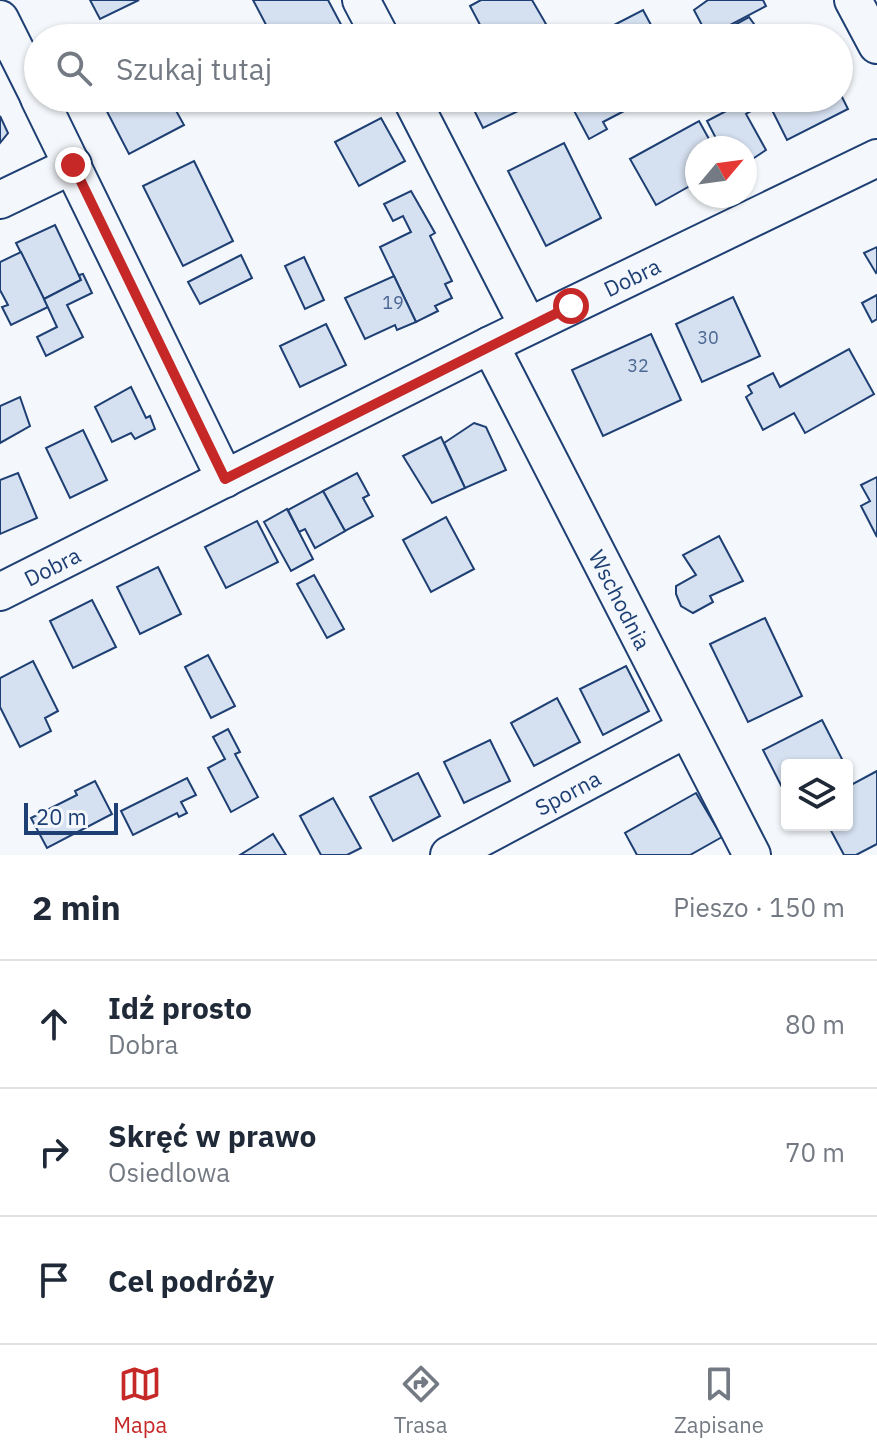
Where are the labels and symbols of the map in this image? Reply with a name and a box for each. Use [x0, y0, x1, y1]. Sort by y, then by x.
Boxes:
north arrow [685, 136, 757, 208]
route end [55, 147, 91, 183]
street label: Dobra [598, 250, 665, 303]
route start [553, 288, 589, 324]
house number: 19 [382, 291, 404, 314]
house number: 30 [697, 326, 719, 349]
house number: 32 [627, 354, 649, 377]
street label: Dobra [19, 539, 85, 592]
street label: Wschodnia [583, 544, 659, 655]
street label: Sporna [530, 763, 605, 821]
scale bar [24, 799, 118, 835]

